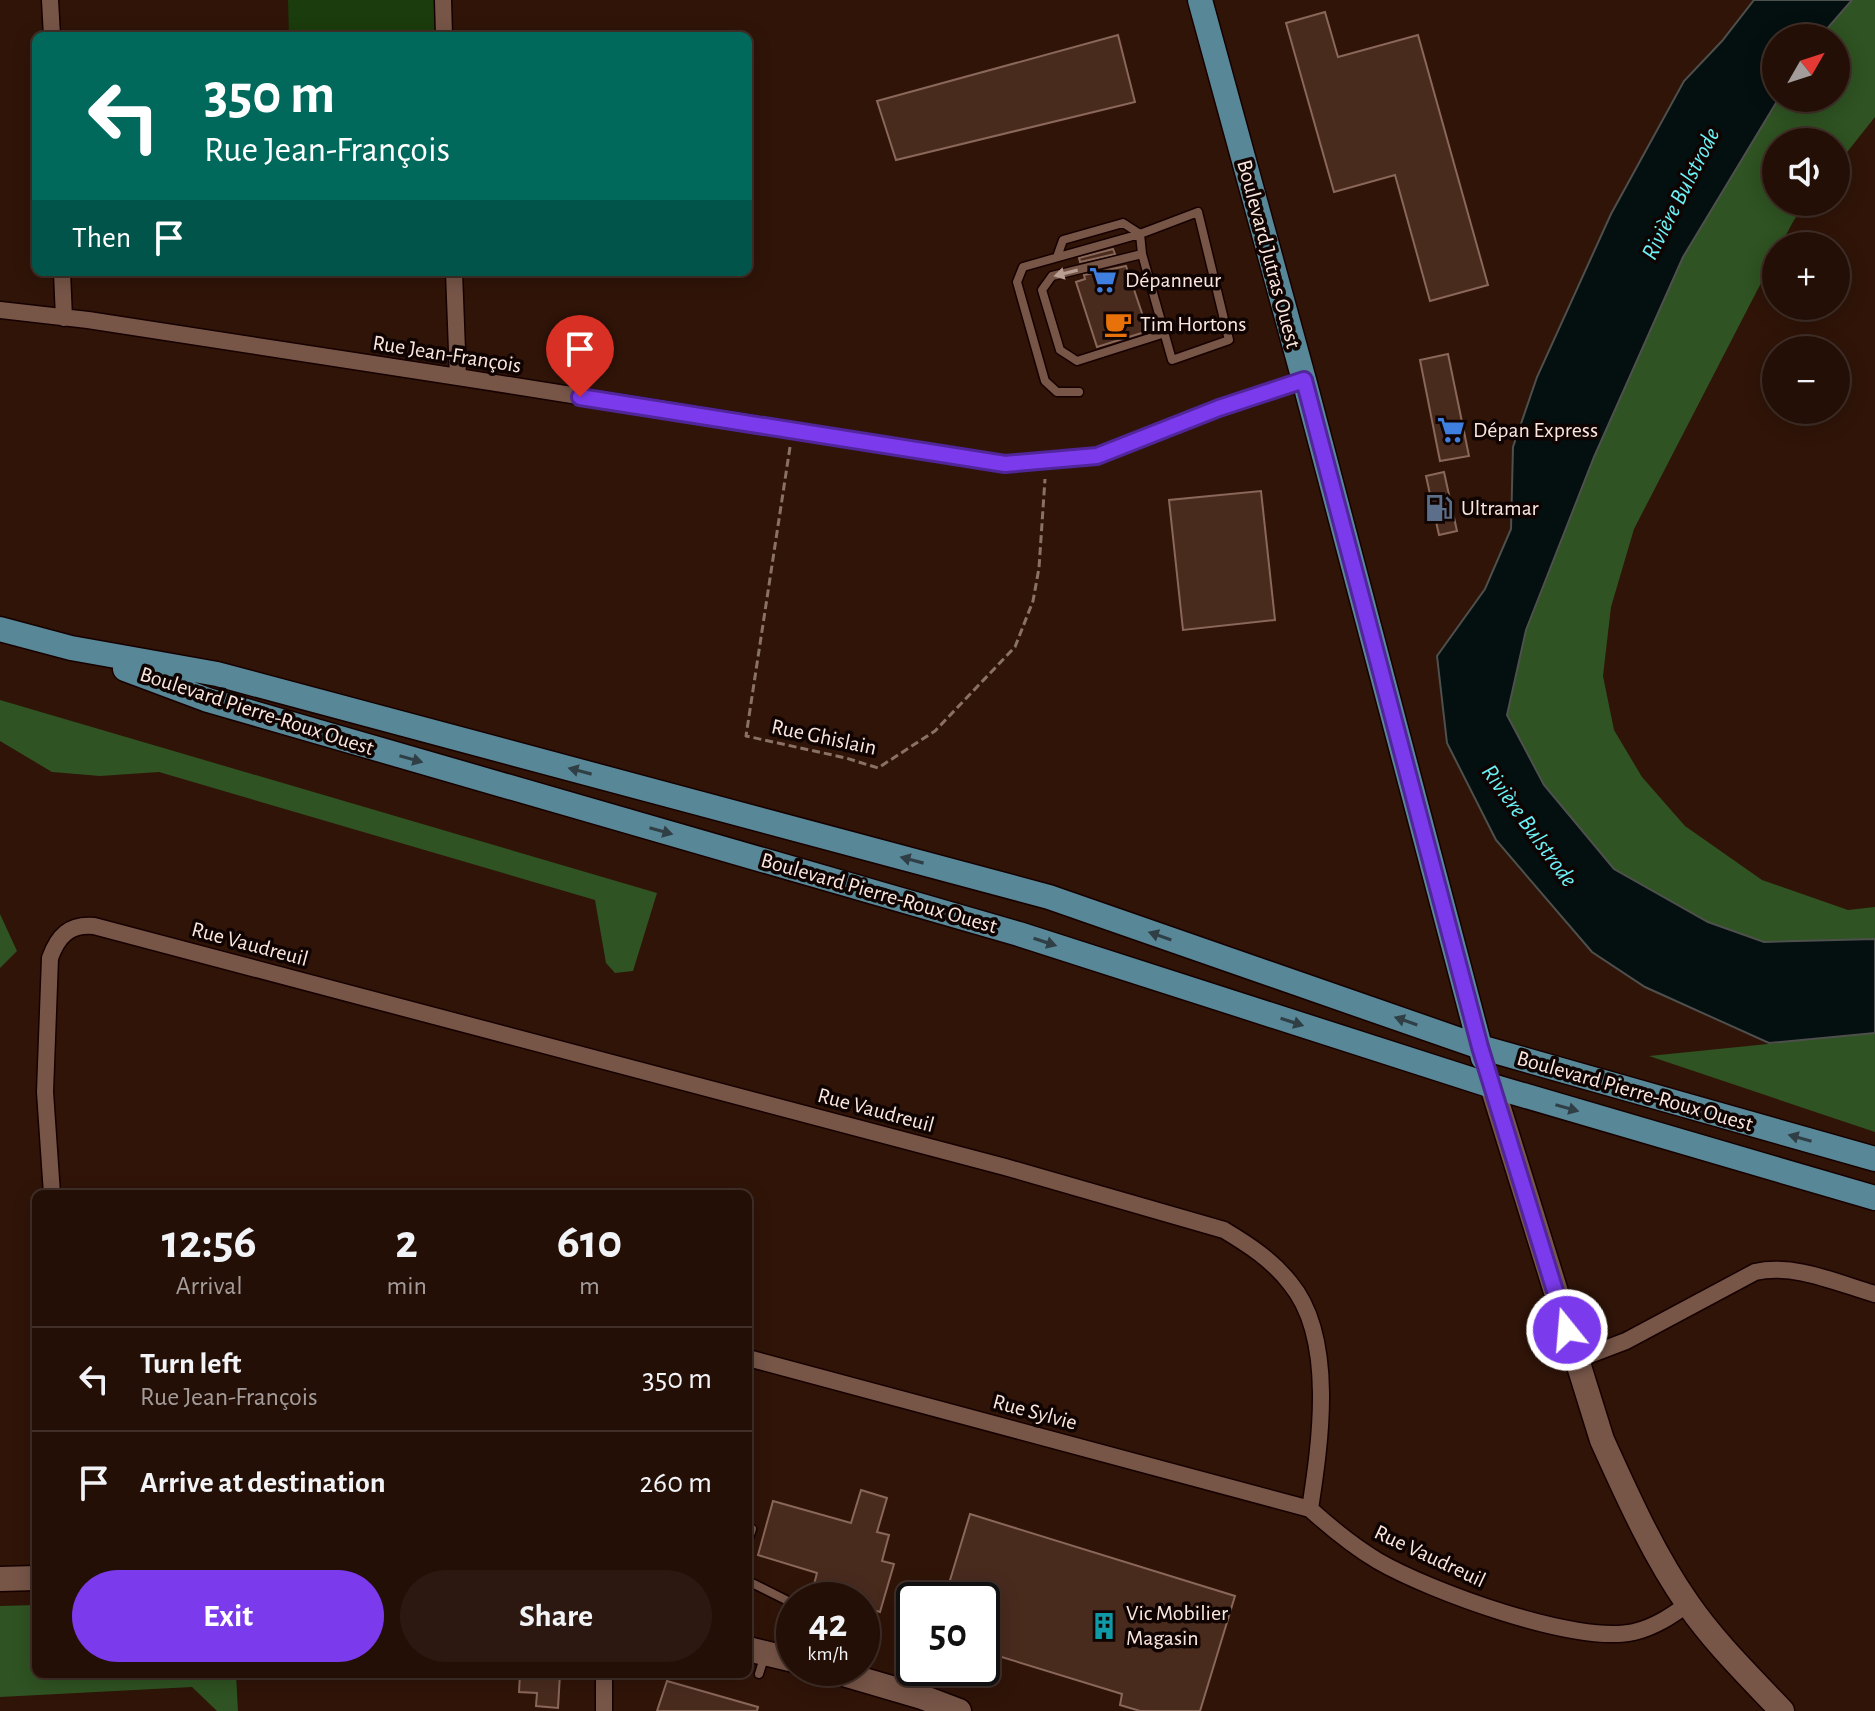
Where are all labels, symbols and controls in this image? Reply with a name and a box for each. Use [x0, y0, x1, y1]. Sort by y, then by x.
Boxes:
north arrow [1762, 24, 1850, 112]
map controls [1762, 24, 1850, 424]
icon: left [72, 64, 176, 168]
text: 350 m [204, 67, 335, 123]
water label: Rivière Bulstrode [1637, 124, 1725, 264]
button: sound [1762, 128, 1850, 216]
text: Rue Jean-François [204, 132, 450, 168]
street label: Boulevard Jutras Ouest [1233, 157, 1305, 351]
icon: arrive [147, 216, 191, 260]
text: Then [72, 223, 131, 253]
button: + [1762, 232, 1850, 320]
supermarket icon: Dépanneur [1088, 265, 1118, 295]
one-way arrow [1054, 267, 1079, 279]
place label: Dépanneur [1125, 269, 1221, 291]
cafe icon: Tim Hortons [1103, 309, 1133, 339]
place label: Tim Hortons [1140, 313, 1246, 335]
pin [546, 315, 614, 397]
icon: arrive [558, 327, 602, 371]
street label: Rue Jean-François [371, 331, 523, 377]
button: − [1762, 336, 1850, 424]
supermarket icon: Dépan Express [1436, 415, 1466, 445]
place label: Dépan Express [1473, 419, 1598, 441]
fuel station icon: Ultramar [1424, 493, 1454, 523]
place label: Ultramar [1461, 497, 1539, 519]
street label: Boulevard Pierre-Roux Ouest [137, 663, 377, 759]
street label: Rue Ghislain [769, 715, 879, 759]
one-way arrow [399, 753, 423, 766]
water label: Rivière Bulstrode [1477, 760, 1581, 892]
one-way arrow [567, 764, 591, 777]
one-way arrow [648, 825, 673, 837]
street label: Boulevard Pierre-Roux Ouest [758, 849, 1000, 937]
one-way arrow [899, 854, 924, 866]
street label: Rue Vaudreuil [189, 918, 311, 970]
one-way arrow [1148, 929, 1172, 941]
one-way arrow [1033, 936, 1057, 949]
one-way arrow [1394, 1015, 1418, 1027]
one-way arrow [1281, 1016, 1305, 1029]
street label: Boulevard Pierre-Roux Ouest [1514, 1047, 1756, 1135]
street label: Rue Vaudreuil [815, 1084, 937, 1136]
one-way arrow [1556, 1102, 1580, 1115]
one-way arrow [1788, 1131, 1812, 1144]
text: 12:56 [162, 1219, 257, 1267]
text: 2 [395, 1219, 418, 1267]
text: 610 [557, 1219, 622, 1267]
text: Arrival [176, 1273, 243, 1299]
text: min [386, 1273, 427, 1299]
text: m [579, 1273, 600, 1299]
position arrow [1525, 1288, 1609, 1372]
text: Turn left [140, 1349, 241, 1379]
icon: left [72, 1357, 116, 1401]
text: 350 m [642, 1364, 712, 1394]
text: Rue Jean-François [140, 1384, 318, 1410]
street label: Rue Sylvie [990, 1390, 1080, 1434]
icon: arrive [72, 1461, 116, 1505]
text: Arrive at destination [140, 1468, 386, 1498]
text: 260 m [639, 1468, 712, 1498]
street label: Rue Vaudreuil [1371, 1521, 1489, 1591]
button: Exit [72, 1570, 384, 1662]
button: Share [400, 1570, 712, 1662]
speed limit sign: 50 [896, 1582, 1000, 1686]
place label: Vic Mobilier Magasin [1126, 1602, 1228, 1649]
text: 42 [809, 1604, 847, 1644]
building icon: Vic Mobilier Magasin [1089, 1611, 1119, 1641]
text: km/h [807, 1644, 849, 1664]

